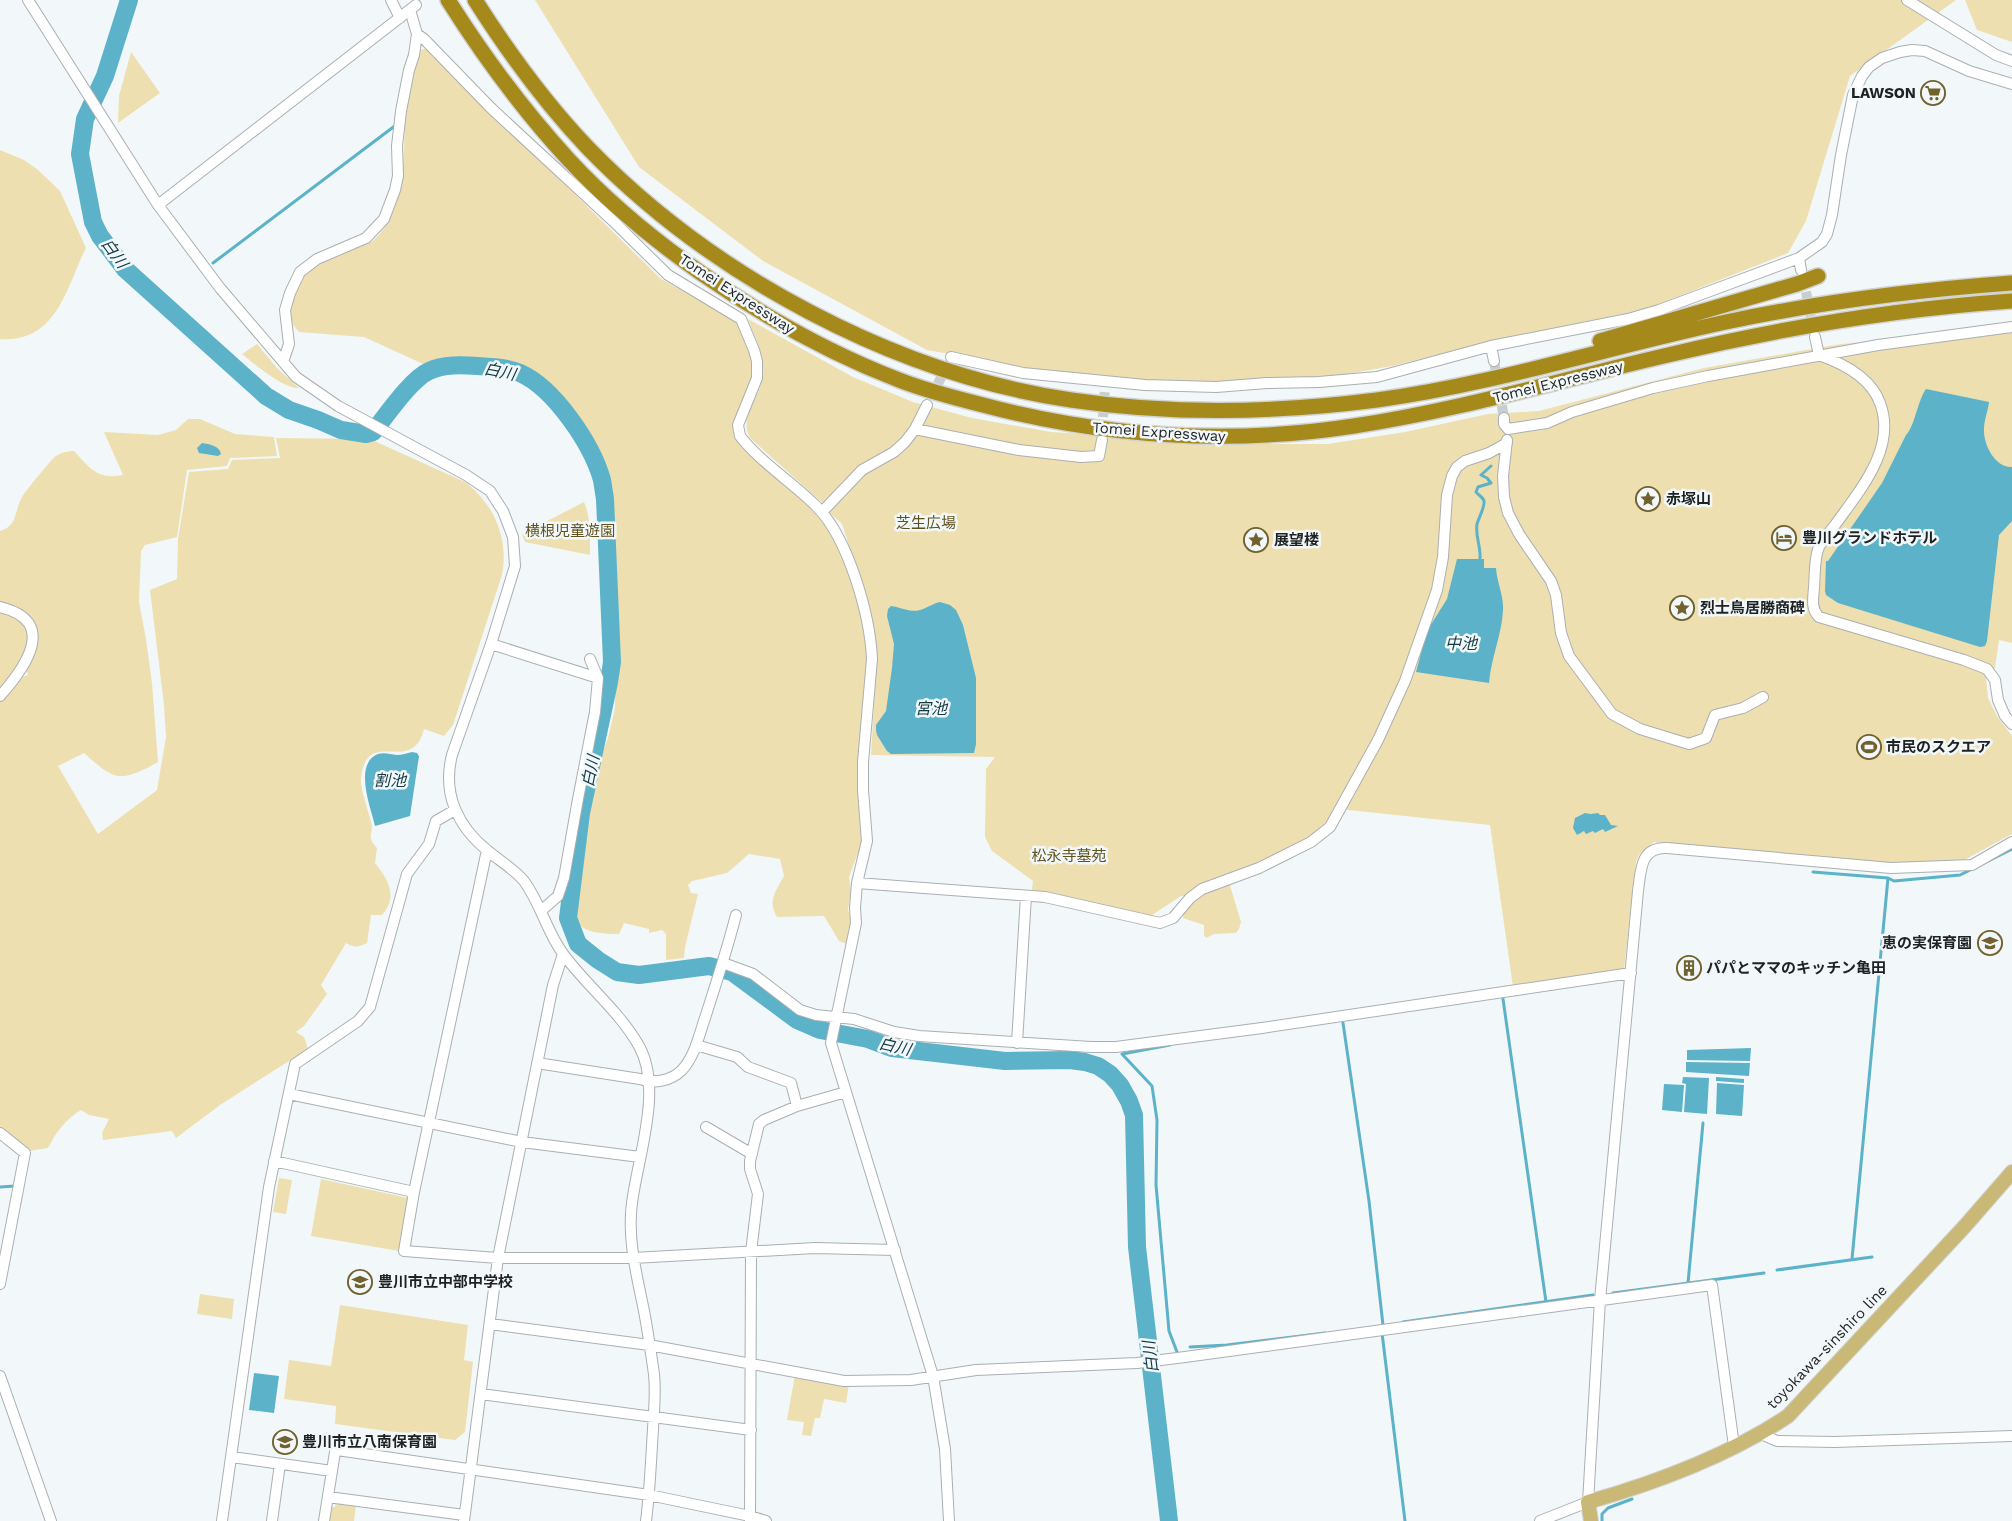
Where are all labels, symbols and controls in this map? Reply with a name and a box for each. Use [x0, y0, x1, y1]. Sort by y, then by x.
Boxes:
supermarket icon: LAWSON [1920, 80, 1946, 106]
place label: LAWSON [1851, 84, 1916, 102]
water label: 白川 [98, 235, 133, 273]
street label: Tomei Expressway [676, 250, 798, 338]
street label: Tomei Expressway [1491, 357, 1625, 407]
water label: 白川 [482, 359, 519, 384]
street label: Tomei Expressway [1092, 418, 1226, 446]
place icon: 赤塚山 [1635, 486, 1661, 512]
place label: 赤塚山 [1666, 490, 1711, 508]
park label: 芝生広場 [896, 514, 956, 532]
park label: 横根児童遊園 [525, 522, 615, 540]
hotel icon: 豊川グランドホテル [1771, 525, 1797, 551]
place icon: 展望楼 [1243, 527, 1269, 553]
place label: 豊川グランドホテル [1802, 529, 1937, 547]
place label: 展望楼 [1274, 531, 1319, 549]
place icon: 烈士鳥居勝商碑 [1669, 595, 1695, 621]
place label: 烈士鳥居勝商碑 [1700, 599, 1805, 617]
water label: 中池 [1445, 634, 1479, 653]
water label: 宮池 [915, 699, 949, 718]
sports icon: 市民のスクエア [1856, 734, 1882, 760]
place label: 市民のスクエア [1886, 738, 1991, 756]
water label: 白川 [578, 752, 603, 789]
water label: 割池 [374, 771, 408, 790]
park label: 松永寺墓苑 [1031, 847, 1107, 865]
school or university icon: 恵の実保育園 [1977, 930, 2003, 956]
place label: 恵の実保育園 [1882, 934, 1972, 952]
building icon: パパとママのキッチン亀田 [1676, 955, 1702, 981]
place label: パパとママのキッチン亀田 [1706, 959, 1886, 977]
water label: 白川 [877, 1034, 915, 1060]
school or university icon: 豊川市立中部中学校 [347, 1269, 373, 1295]
place label: 豊川市立中部中学校 [378, 1273, 513, 1291]
street label: toyokawa-sinshiro line [1763, 1281, 1891, 1413]
water label: 白川 [1139, 1338, 1162, 1374]
school or university icon: 豊川市立八南保育園 [272, 1429, 298, 1455]
place label: 豊川市立八南保育園 [302, 1433, 437, 1451]

